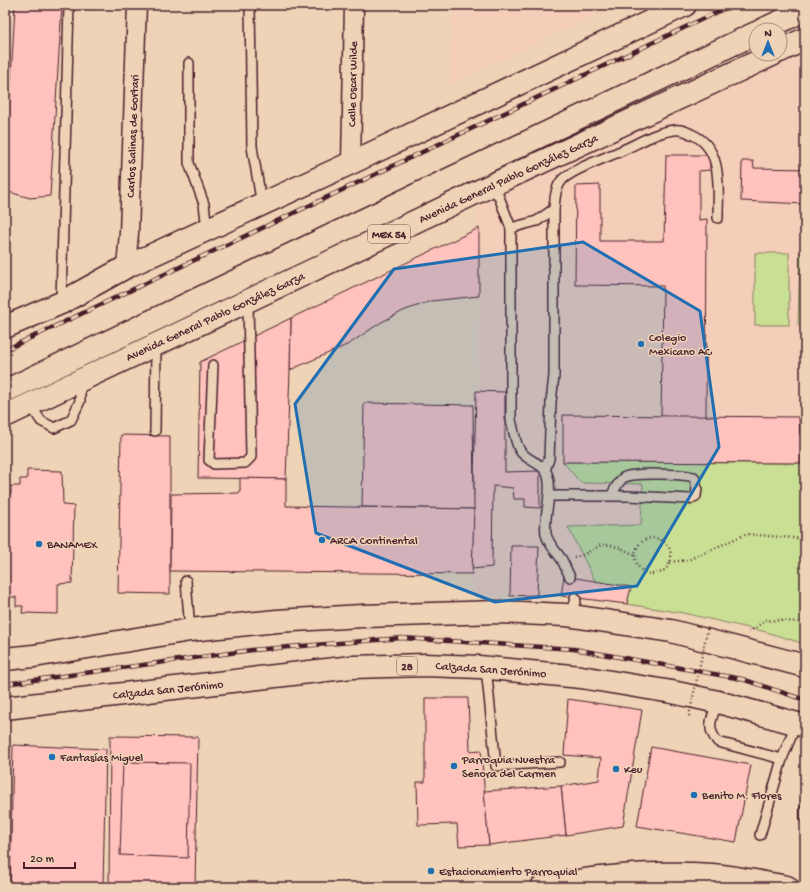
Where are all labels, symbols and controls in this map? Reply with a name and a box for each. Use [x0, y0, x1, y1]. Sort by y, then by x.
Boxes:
north arrow [748, 22, 788, 62]
text: N [764, 28, 772, 40]
street label: Calle Oscar Wilde [346, 40, 362, 127]
street label: Carlos Salinas de Gortari [125, 74, 143, 198]
street label: Avenida General Pablo González Garza [417, 132, 601, 227]
road number: MEX 54 [368, 225, 410, 243]
street label: Avenida General Pablo González Garza [124, 270, 308, 365]
place label: Colegio Mexicano AC [649, 332, 713, 360]
marker: Colegio Mexicano AC [636, 339, 646, 349]
marker: ARCA Continental [317, 535, 327, 545]
place label: ARCA Continental [330, 535, 418, 549]
marker: BANAMEX [34, 539, 44, 549]
place label: BANAMEX [46, 539, 98, 553]
road number: 28 [397, 657, 417, 675]
street label: Calzada San Jerónimo [435, 660, 547, 682]
street label: Calzada San Jerónimo [112, 678, 224, 704]
marker: Fantasías Miguel [47, 752, 57, 762]
place label: Fantasías Miguel [59, 752, 144, 766]
place label: Parroquia Nuestra Señora del Carmen [461, 754, 556, 782]
marker: Parroquia Nuestra Señora del Carmen [449, 761, 459, 771]
marker: Keu [611, 764, 621, 774]
place label: Keu [624, 764, 643, 778]
marker: Benito M. Flores [689, 790, 699, 800]
place label: Benito M. Flores [701, 790, 782, 804]
scale bar [24, 844, 75, 870]
text: 20 m [30, 853, 55, 867]
marker: Estacionamiento Parroquial [426, 866, 436, 876]
place label: Estacionamiento Parroquial [439, 866, 578, 880]

